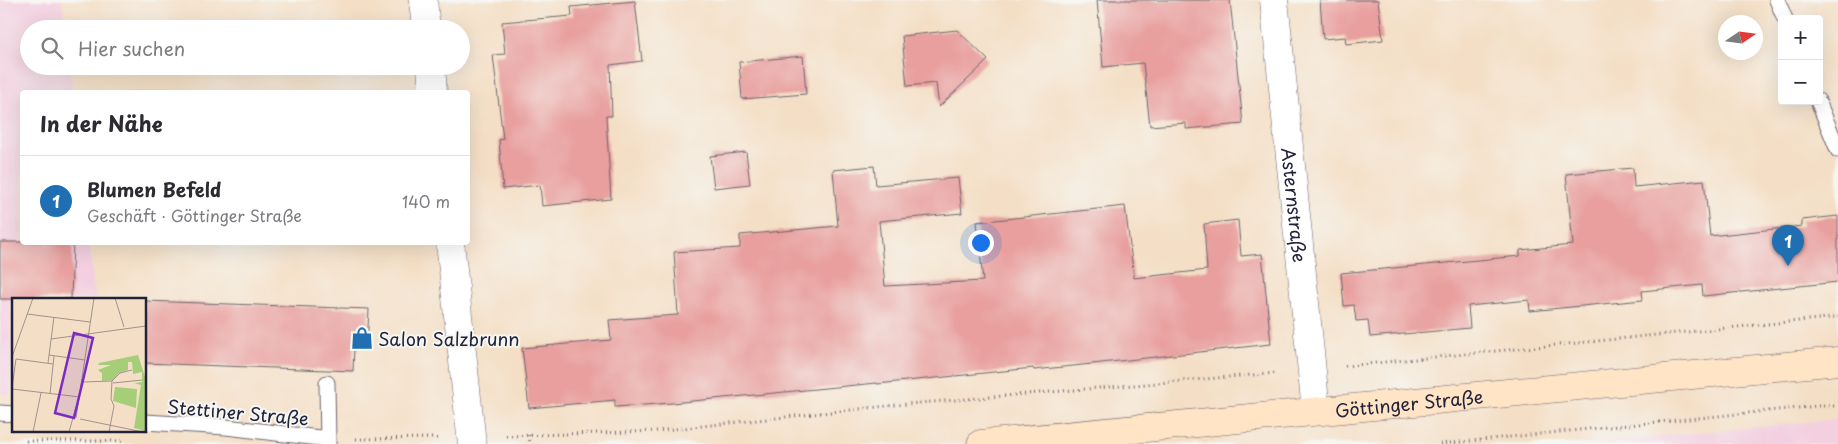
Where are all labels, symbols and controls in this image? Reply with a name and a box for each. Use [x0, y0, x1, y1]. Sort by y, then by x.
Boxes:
north arrow [1718, 15, 1763, 60]
map controls [1778, 15, 1823, 105]
button: + [1778, 15, 1823, 60]
search box [20, 20, 470, 75]
icon: search [38, 34, 66, 62]
text: Hier suchen [78, 34, 185, 62]
button: − [1778, 60, 1823, 105]
text: In der Nähe [40, 107, 162, 139]
street label: Asternstraße [1276, 146, 1314, 264]
text: Blumen Befeld [87, 175, 221, 203]
text: 1 [52, 189, 60, 213]
text: 140 m [402, 189, 450, 213]
text: Geschäft · Göttinger Straße [87, 203, 302, 227]
pin: 1 [1772, 225, 1804, 266]
your location [968, 230, 994, 256]
inset map [12, 298, 146, 432]
shop icon: Salon Salzbrunn [349, 325, 375, 351]
place label: Salon Salzbrunn [378, 325, 520, 352]
street label: Göttinger Straße [1334, 382, 1484, 423]
street label: Stettiner Straße [166, 392, 310, 432]

